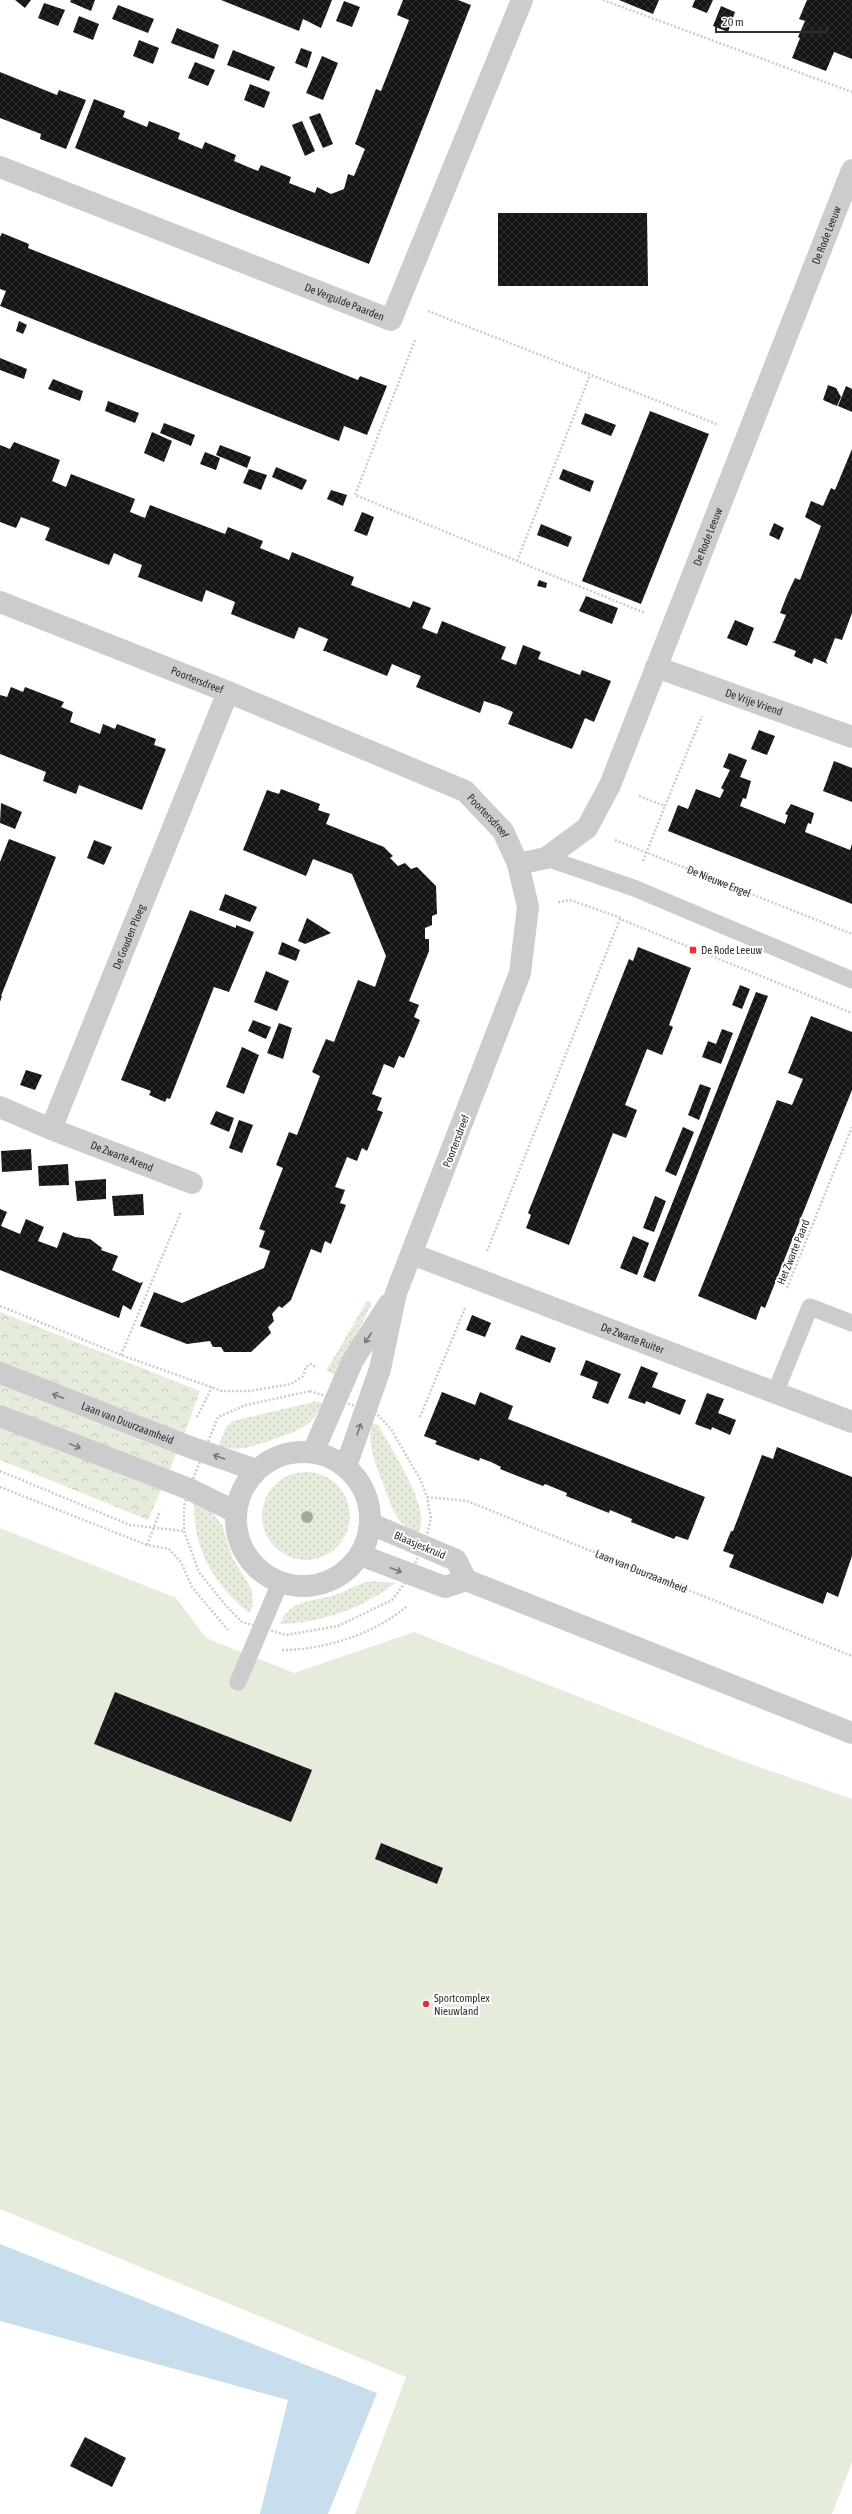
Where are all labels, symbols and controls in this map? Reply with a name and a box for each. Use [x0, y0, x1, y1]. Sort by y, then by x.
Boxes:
scale bar [716, 8, 827, 34]
text: 20 m [722, 15, 744, 29]
street label: De Rode Leeuw [810, 204, 843, 266]
street label: De Vergulde Paarden [303, 281, 386, 323]
street label: De Rode Leeuw [691, 506, 725, 567]
street label: Poortersdreef [169, 664, 225, 696]
street label: De Vrije Vriend [724, 686, 784, 718]
street label: Poortersdreef [465, 791, 511, 839]
street label: De Nieuwe Engel [686, 863, 753, 899]
street label: De Gouden Ploeg [110, 902, 148, 971]
place label: De Rode Leeuw [701, 944, 763, 956]
marker: De Rode Leeuw [688, 945, 698, 955]
street label: Poortersdreef [440, 1113, 472, 1169]
street label: De Zwarte Arend [89, 1139, 155, 1174]
street label: Het Zwarte Paard [774, 1218, 812, 1286]
street label: De Zwarte Ruiter [599, 1321, 666, 1356]
one-way arrow [363, 1332, 372, 1343]
one-way arrow [53, 1391, 65, 1399]
street label: Laan van Duurzaamheid [80, 1399, 175, 1446]
one-way arrow [356, 1423, 363, 1436]
one-way arrow [69, 1442, 81, 1450]
one-way arrow [213, 1452, 225, 1460]
street label: Blaasjeskruid [392, 1529, 448, 1561]
street label: Laan van Duurzaamheid [593, 1547, 689, 1595]
one-way arrow [390, 1566, 402, 1574]
place label: Sportcomplex Nieuwland [434, 1992, 490, 2017]
marker: Sportcomplex Nieuwland [421, 1999, 431, 2009]

